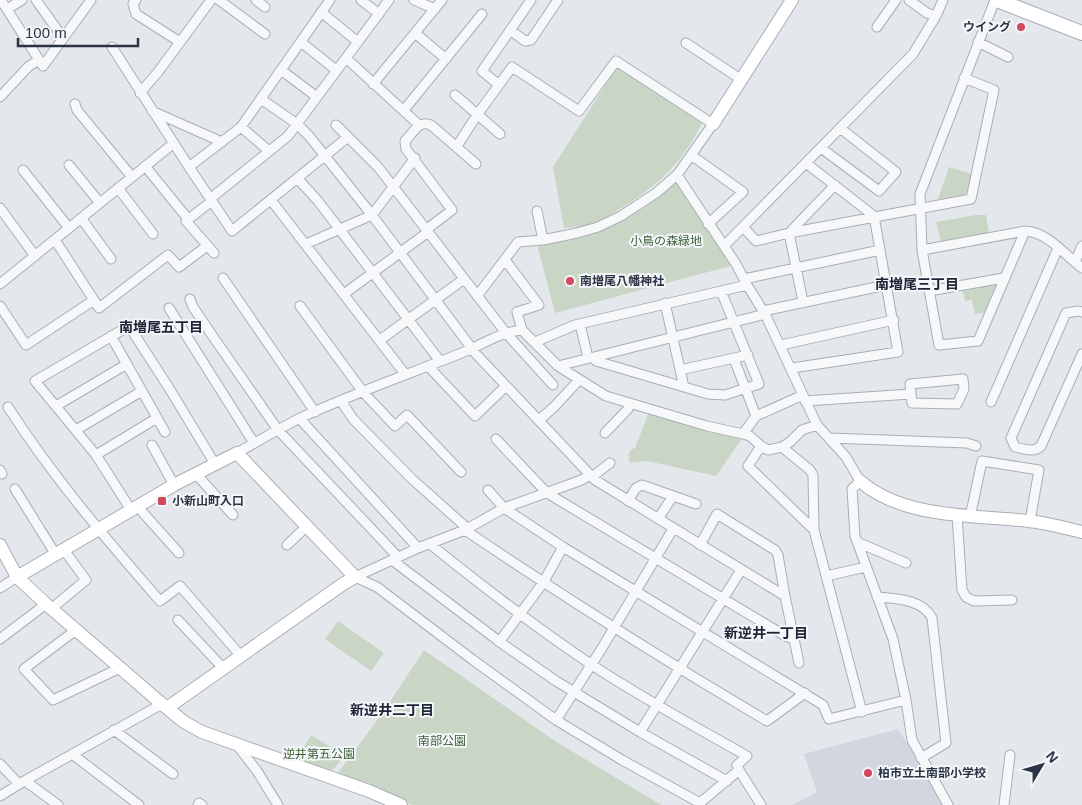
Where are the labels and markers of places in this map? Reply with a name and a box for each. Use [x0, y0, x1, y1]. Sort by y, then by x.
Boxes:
place label: ウイング [963, 20, 1011, 34]
marker: ウイング [1015, 21, 1027, 33]
place label: 南増尾八幡神社 [580, 274, 664, 288]
marker: 南増尾八幡神社 [564, 275, 576, 287]
place label: 小新山町入口 [172, 494, 244, 508]
marker: 小新山町入口 [156, 495, 168, 507]
place label: 柏市立土南部小学校 [878, 766, 986, 780]
marker: 柏市立土南部小学校 [862, 767, 874, 779]

